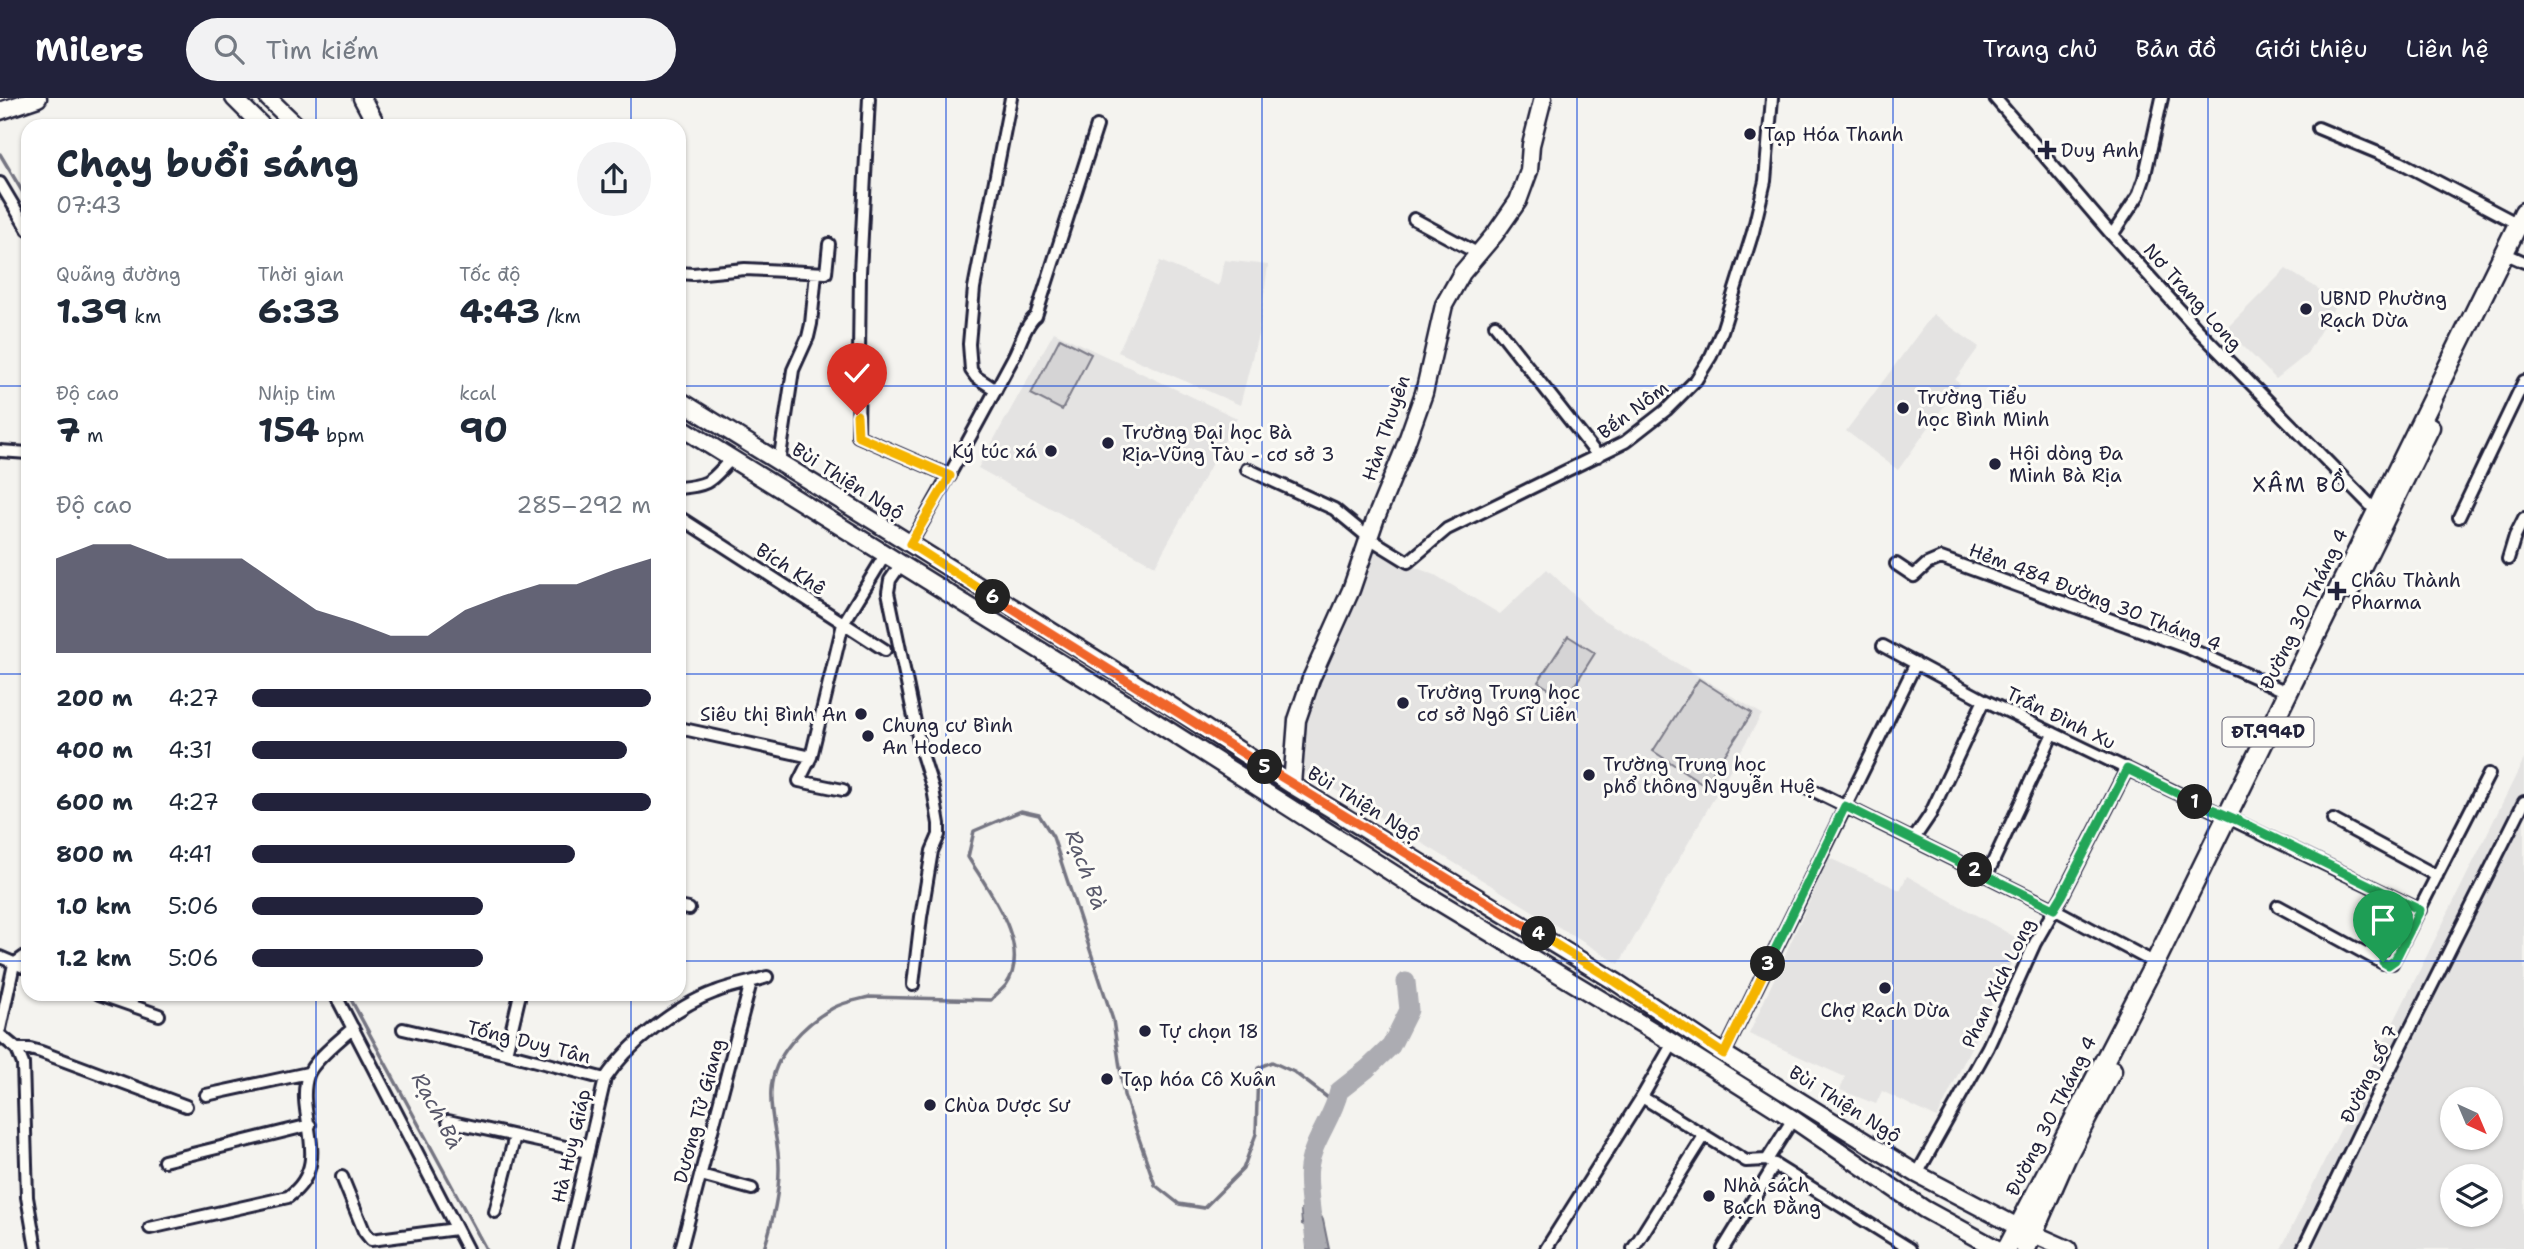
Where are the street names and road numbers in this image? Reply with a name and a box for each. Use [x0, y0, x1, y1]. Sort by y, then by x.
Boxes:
street label: Nơ Trang Long [2138, 238, 2248, 356]
street label: Hàn Thuyên [1356, 372, 1416, 484]
street label: Bến Nôm [1593, 375, 1673, 445]
street label: Bùi Thiện Ngộ [787, 437, 909, 525]
street label: Đường 30 Tháng 4 [2254, 524, 2354, 694]
street label: Bích Khê [751, 537, 831, 601]
street label: Hẻm 484 Đường 30 Tháng 4 [1965, 537, 2225, 657]
street label: Trần Đình Xu [2002, 681, 2120, 755]
road number: ĐT.994D [2222, 718, 2314, 746]
street label: Bùi Thiện Ngộ [1303, 760, 1425, 848]
street label: Phan Xích Long [1956, 914, 2040, 1052]
street label: Tống Duy Tân [465, 1015, 593, 1069]
street label: Đường số 7 [2334, 1021, 2404, 1127]
street label: Đường 30 Tháng 4 [2000, 1032, 2102, 1200]
street label: Dương Tử Giang [668, 1036, 730, 1186]
street label: Bùi Thiện Ngộ [1784, 1060, 1906, 1148]
street label: Hà Huy Giáp [546, 1087, 596, 1205]

